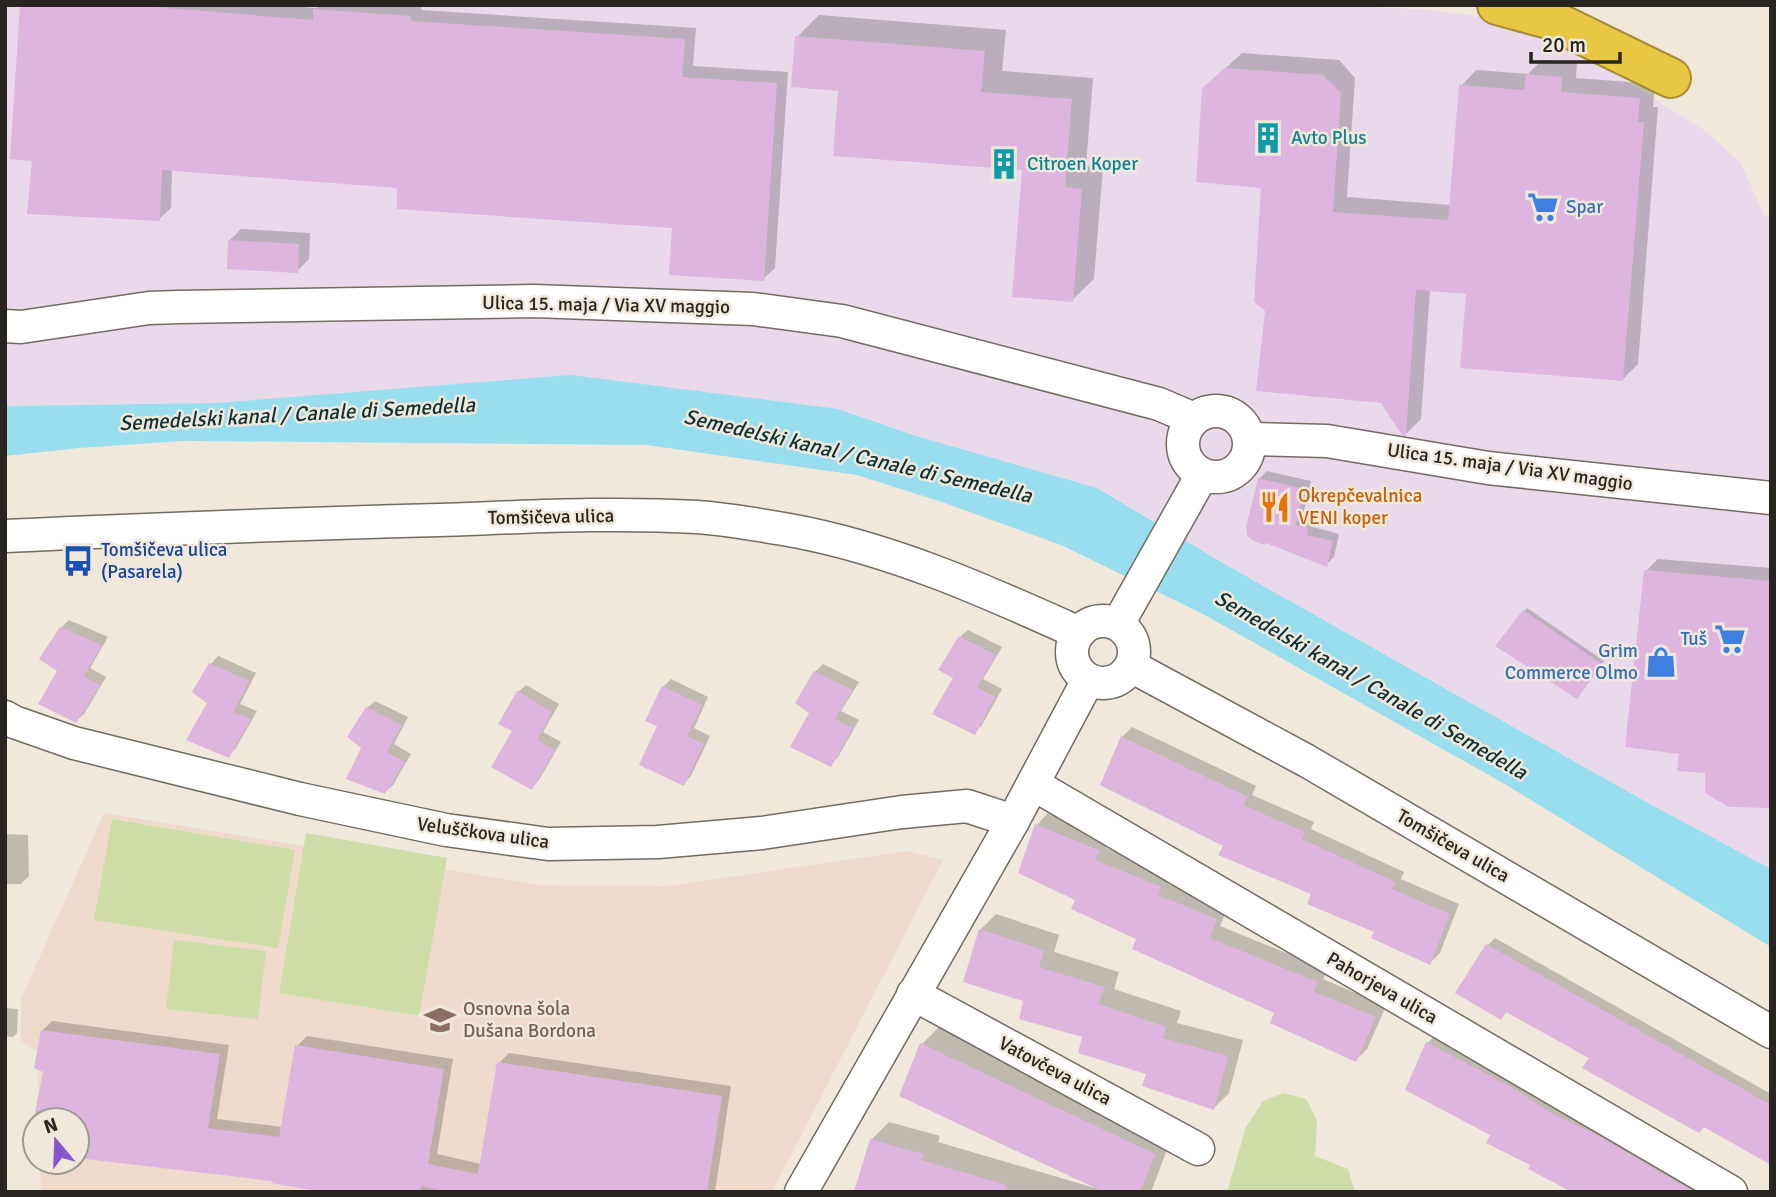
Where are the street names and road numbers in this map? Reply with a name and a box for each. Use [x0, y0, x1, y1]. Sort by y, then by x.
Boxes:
street label: Ulica 15. maja / Via XV maggio [482, 291, 730, 319]
street label: Ulica 15. maja / Via XV maggio [1386, 438, 1634, 496]
street label: Tomšičeva ulica [488, 504, 614, 530]
street label: Tomšičeva ulica [1392, 804, 1514, 888]
street label: Veluščkova ulica [415, 812, 551, 854]
street label: Pahorjeva ulica [1322, 947, 1442, 1029]
street label: Vatovčeva ulica [994, 1031, 1116, 1111]

